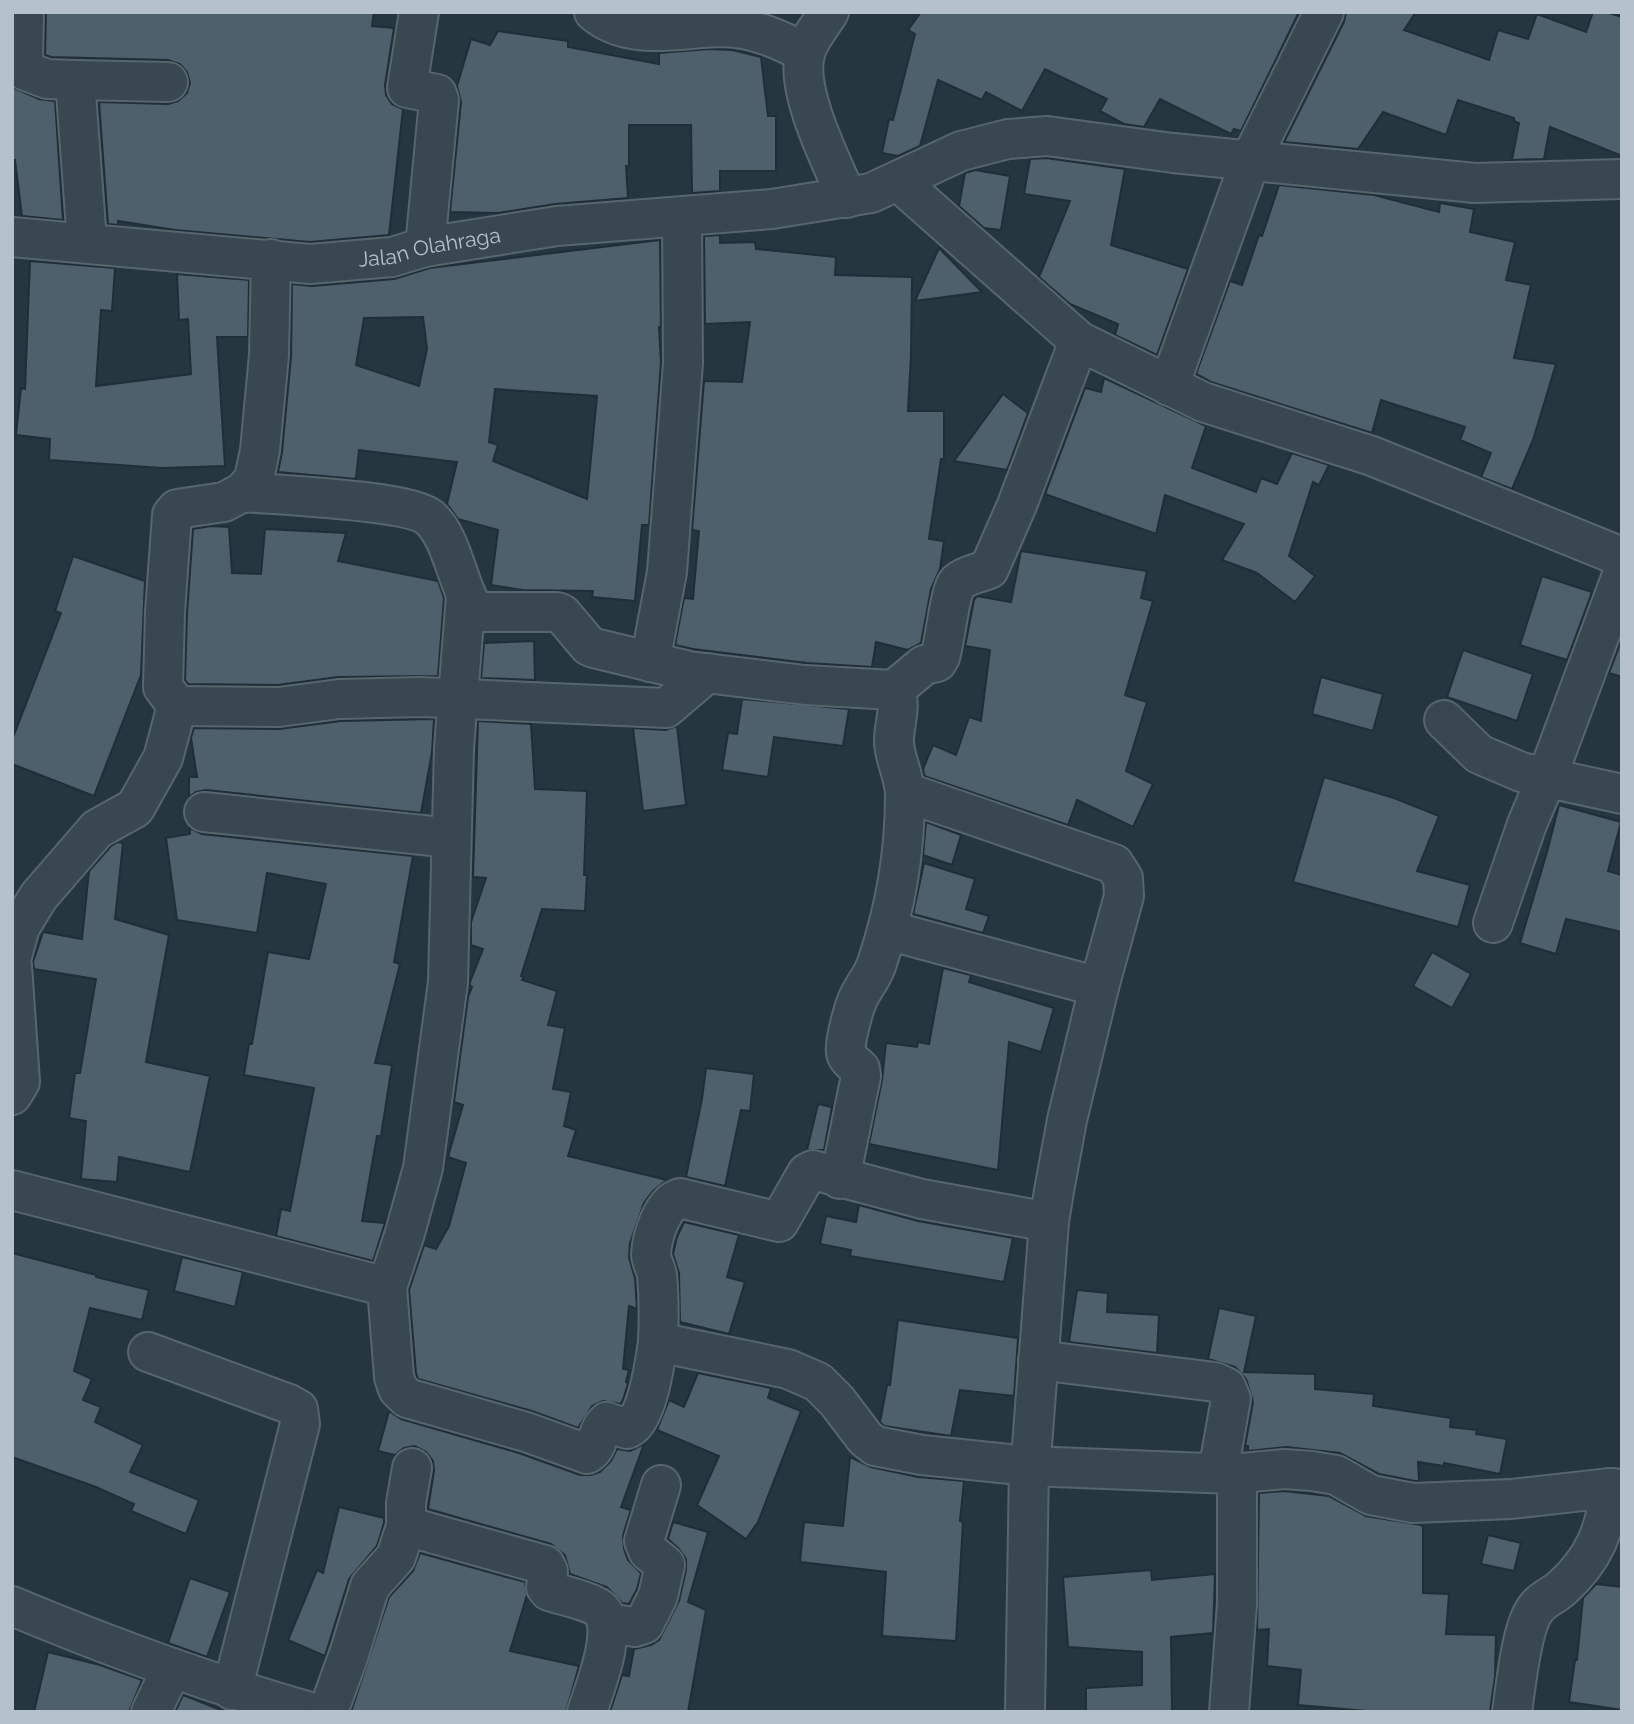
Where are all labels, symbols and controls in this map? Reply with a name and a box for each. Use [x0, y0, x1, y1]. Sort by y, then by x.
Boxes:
street label: Jalan Olahraga [357, 222, 502, 272]

